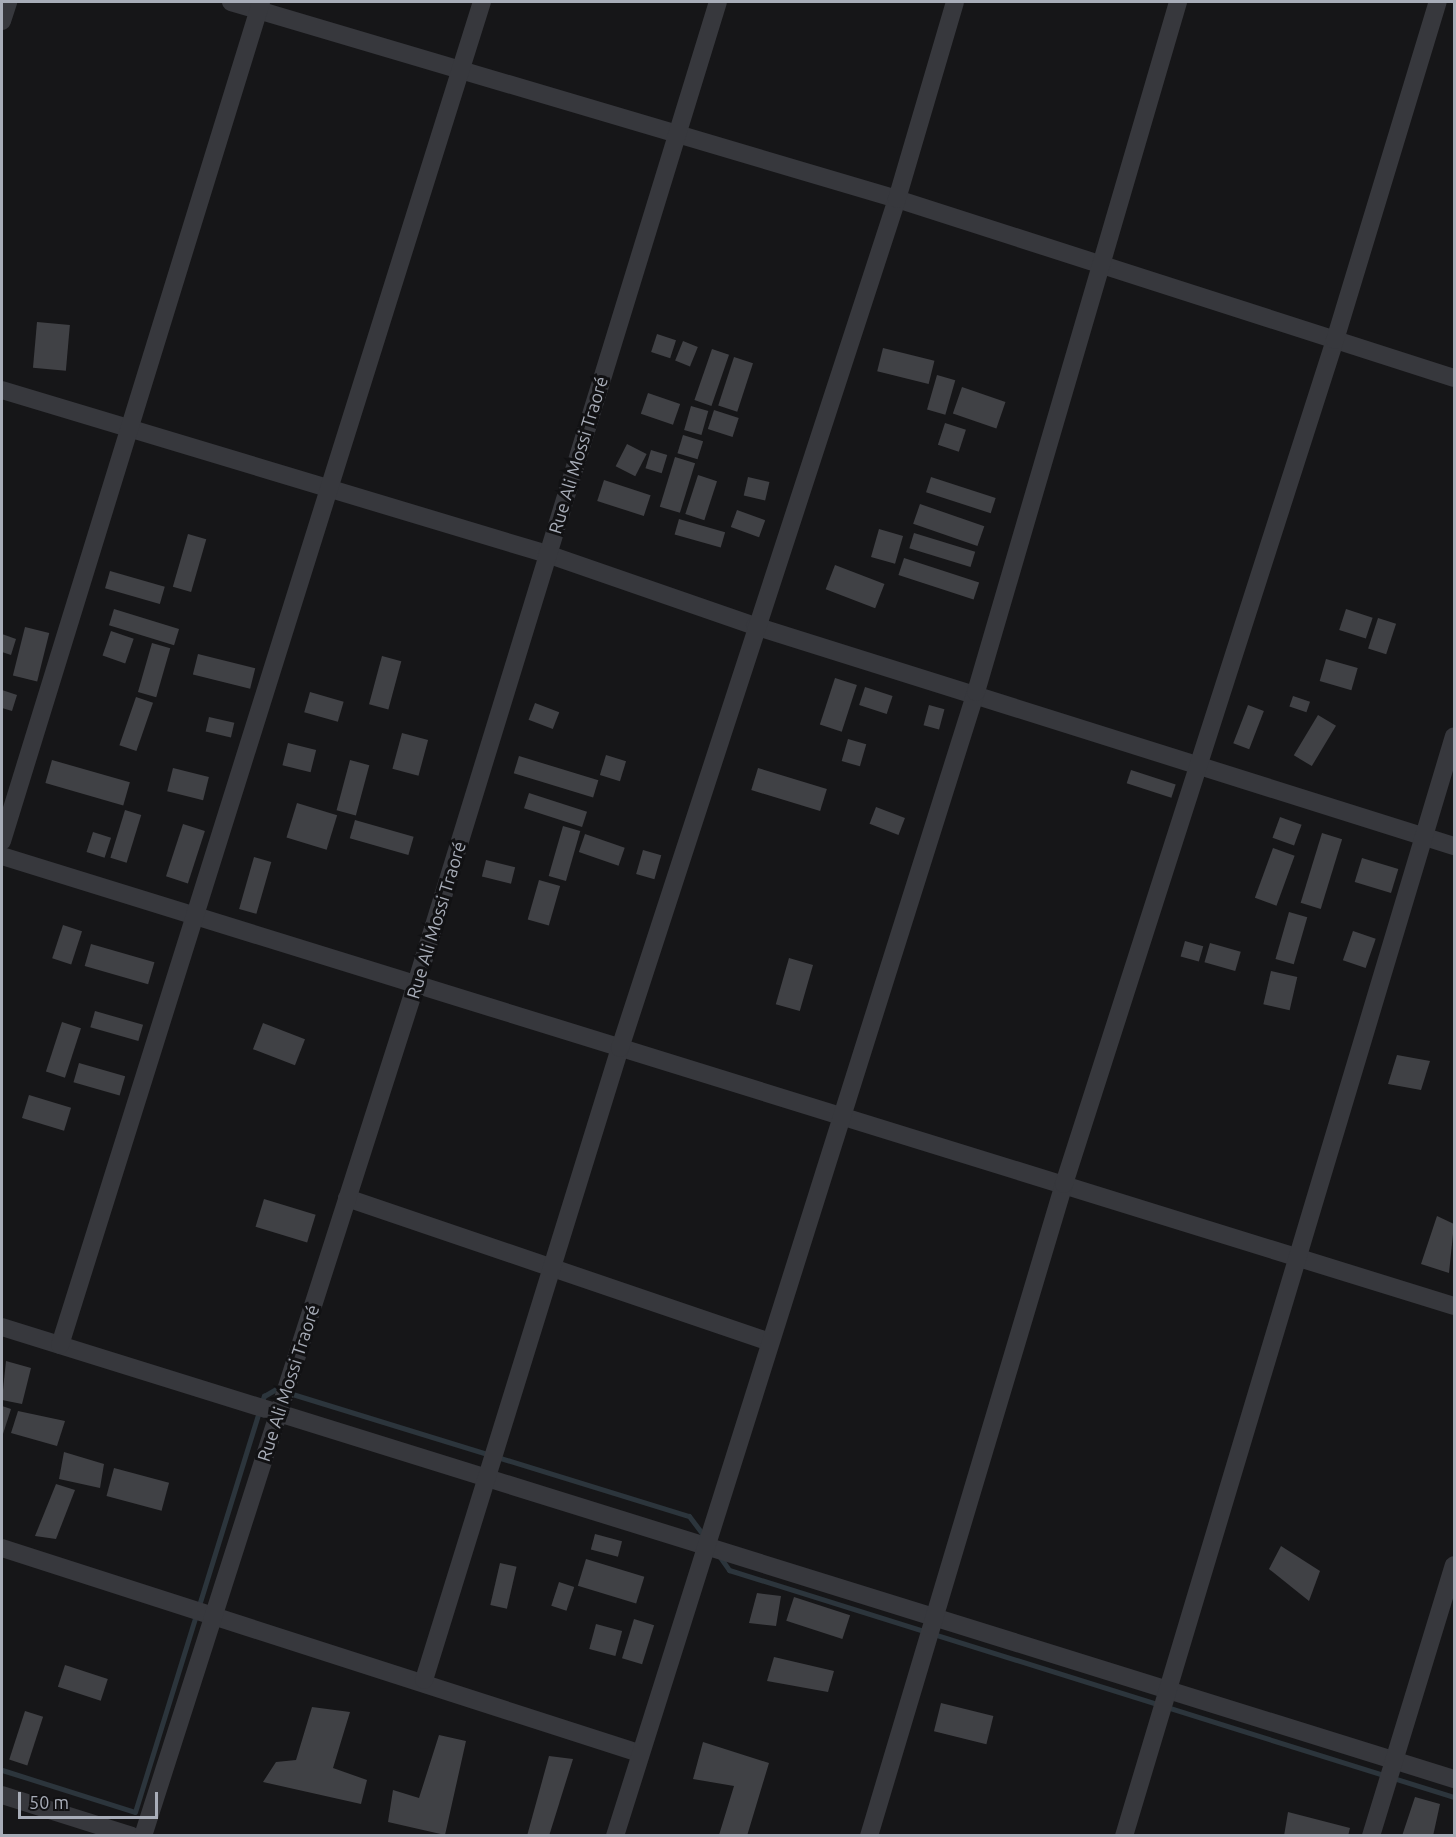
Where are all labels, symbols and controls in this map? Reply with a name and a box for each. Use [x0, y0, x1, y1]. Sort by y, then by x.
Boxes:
street label: Rue Ali Mossi Traoré [544, 374, 612, 536]
street label: Rue Ali Mossi Traoré [402, 839, 470, 1001]
street label: Rue Ali Mossi Traoré [252, 1302, 324, 1464]
scale bar [21, 1780, 160, 1818]
text: 50 m [29, 1792, 69, 1812]

